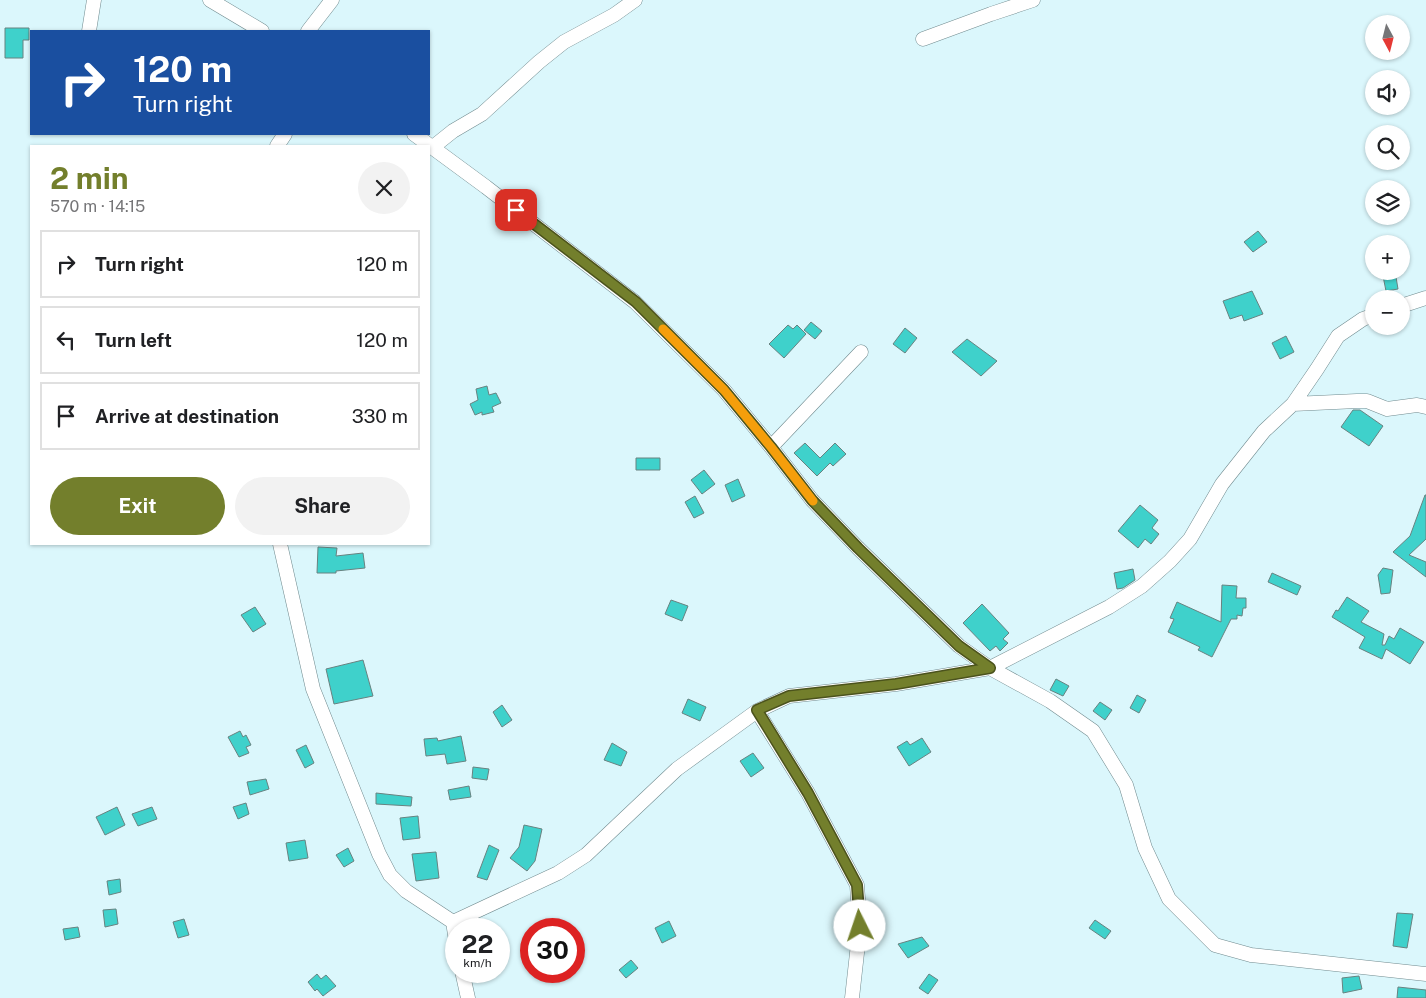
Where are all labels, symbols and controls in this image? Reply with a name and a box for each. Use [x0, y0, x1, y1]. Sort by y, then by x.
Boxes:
north arrow [1365, 15, 1410, 60]
map controls [1365, 15, 1410, 335]
text: 120 m [133, 49, 232, 90]
icon: right [50, 50, 115, 115]
button: sound [1365, 70, 1410, 115]
text: Turn right [133, 91, 233, 117]
button: search [1365, 125, 1410, 170]
text: 2 min [50, 160, 129, 196]
button: close [358, 162, 410, 214]
button: layers [1365, 180, 1410, 225]
pin [495, 189, 537, 231]
icon: arrive [502, 196, 530, 224]
text: 570 m · 14:15 [50, 197, 145, 216]
button: + [1365, 235, 1410, 280]
icon: right [52, 250, 80, 278]
text: Turn right [95, 253, 184, 275]
text: 120 m [356, 253, 408, 275]
button: − [1365, 290, 1410, 335]
icon: left [52, 326, 80, 354]
text: Turn left [95, 329, 172, 351]
text: 120 m [356, 329, 408, 351]
icon: arrive [52, 402, 80, 430]
text: Arrive at destination [95, 405, 279, 427]
text: 330 m [352, 405, 408, 427]
button: Exit [50, 477, 225, 535]
button: Share [235, 477, 410, 535]
position arrow [833, 899, 885, 951]
speed limit sign: 30 [520, 918, 585, 983]
text: 22 [462, 929, 493, 959]
text: km/h [463, 956, 492, 970]

